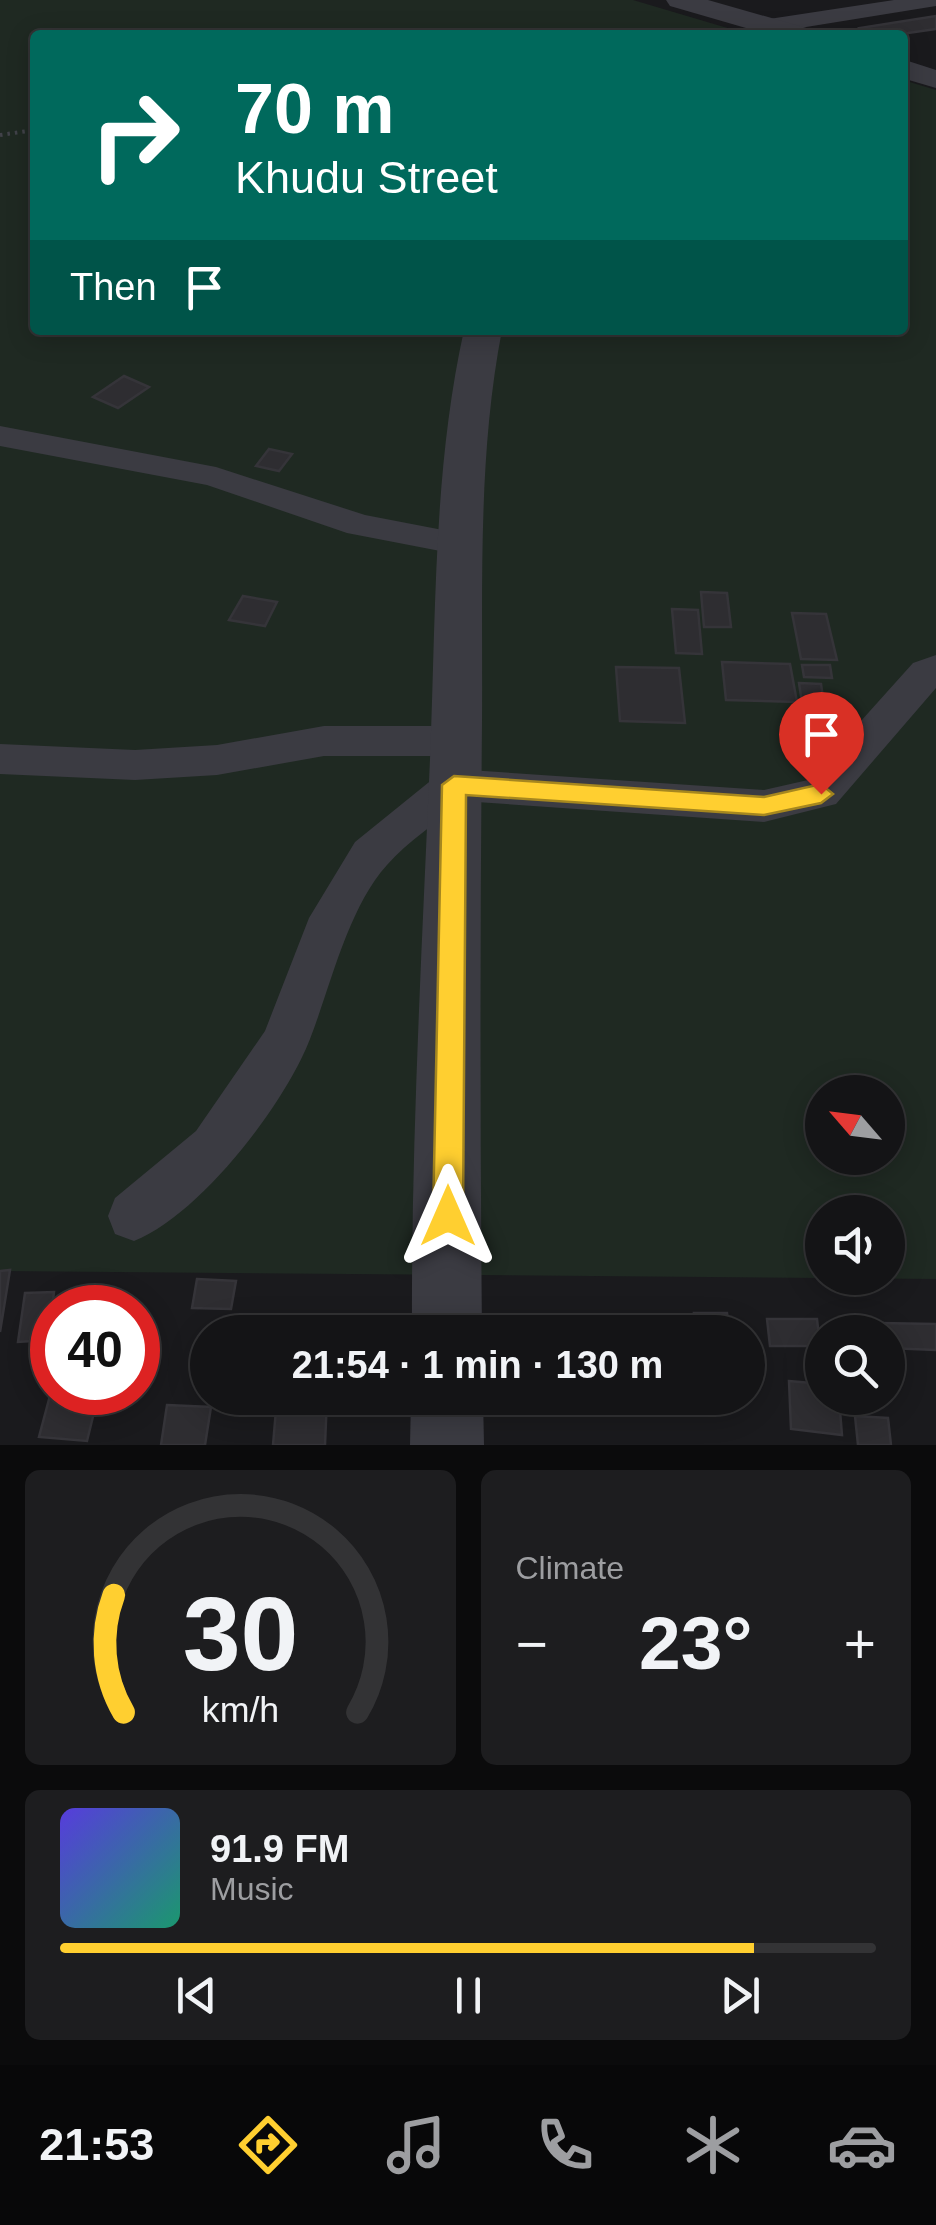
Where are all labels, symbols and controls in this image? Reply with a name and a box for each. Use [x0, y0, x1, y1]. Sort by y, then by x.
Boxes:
icon: right [70, 70, 200, 200]
text: 70 m [235, 70, 395, 148]
text: Khudu Street [235, 152, 498, 203]
icon: arrive [177, 260, 232, 315]
text: Then [70, 266, 157, 308]
pin [779, 692, 864, 795]
icon: arrive [794, 707, 849, 762]
north arrow [805, 1075, 905, 1175]
map controls [805, 1075, 905, 1415]
position arrow [396, 1164, 500, 1268]
button: sound [805, 1195, 905, 1295]
speed limit sign: 40 [30, 1285, 160, 1415]
button: search [805, 1315, 905, 1415]
text: 21:54 · 1 min · 130 m [292, 1344, 663, 1386]
text: Climate [516, 1550, 624, 1586]
text: 30 [182, 1576, 298, 1692]
text: 23° [639, 1601, 752, 1685]
text: − [516, 1613, 548, 1675]
text: + [844, 1613, 876, 1675]
text: km/h [202, 1690, 279, 1730]
text: 91.9 FM [210, 1828, 349, 1870]
text: Music [210, 1871, 294, 1907]
icon: previous [169, 1968, 224, 2023]
icon: pause [441, 1968, 496, 2023]
icon: next [713, 1968, 768, 2023]
icon: directions [233, 2110, 303, 2180]
icon: music [381, 2110, 451, 2180]
icon: phone [530, 2110, 600, 2180]
icon: climate [678, 2110, 748, 2180]
icon: car [827, 2110, 897, 2180]
text: 21:53 [39, 2119, 154, 2170]

